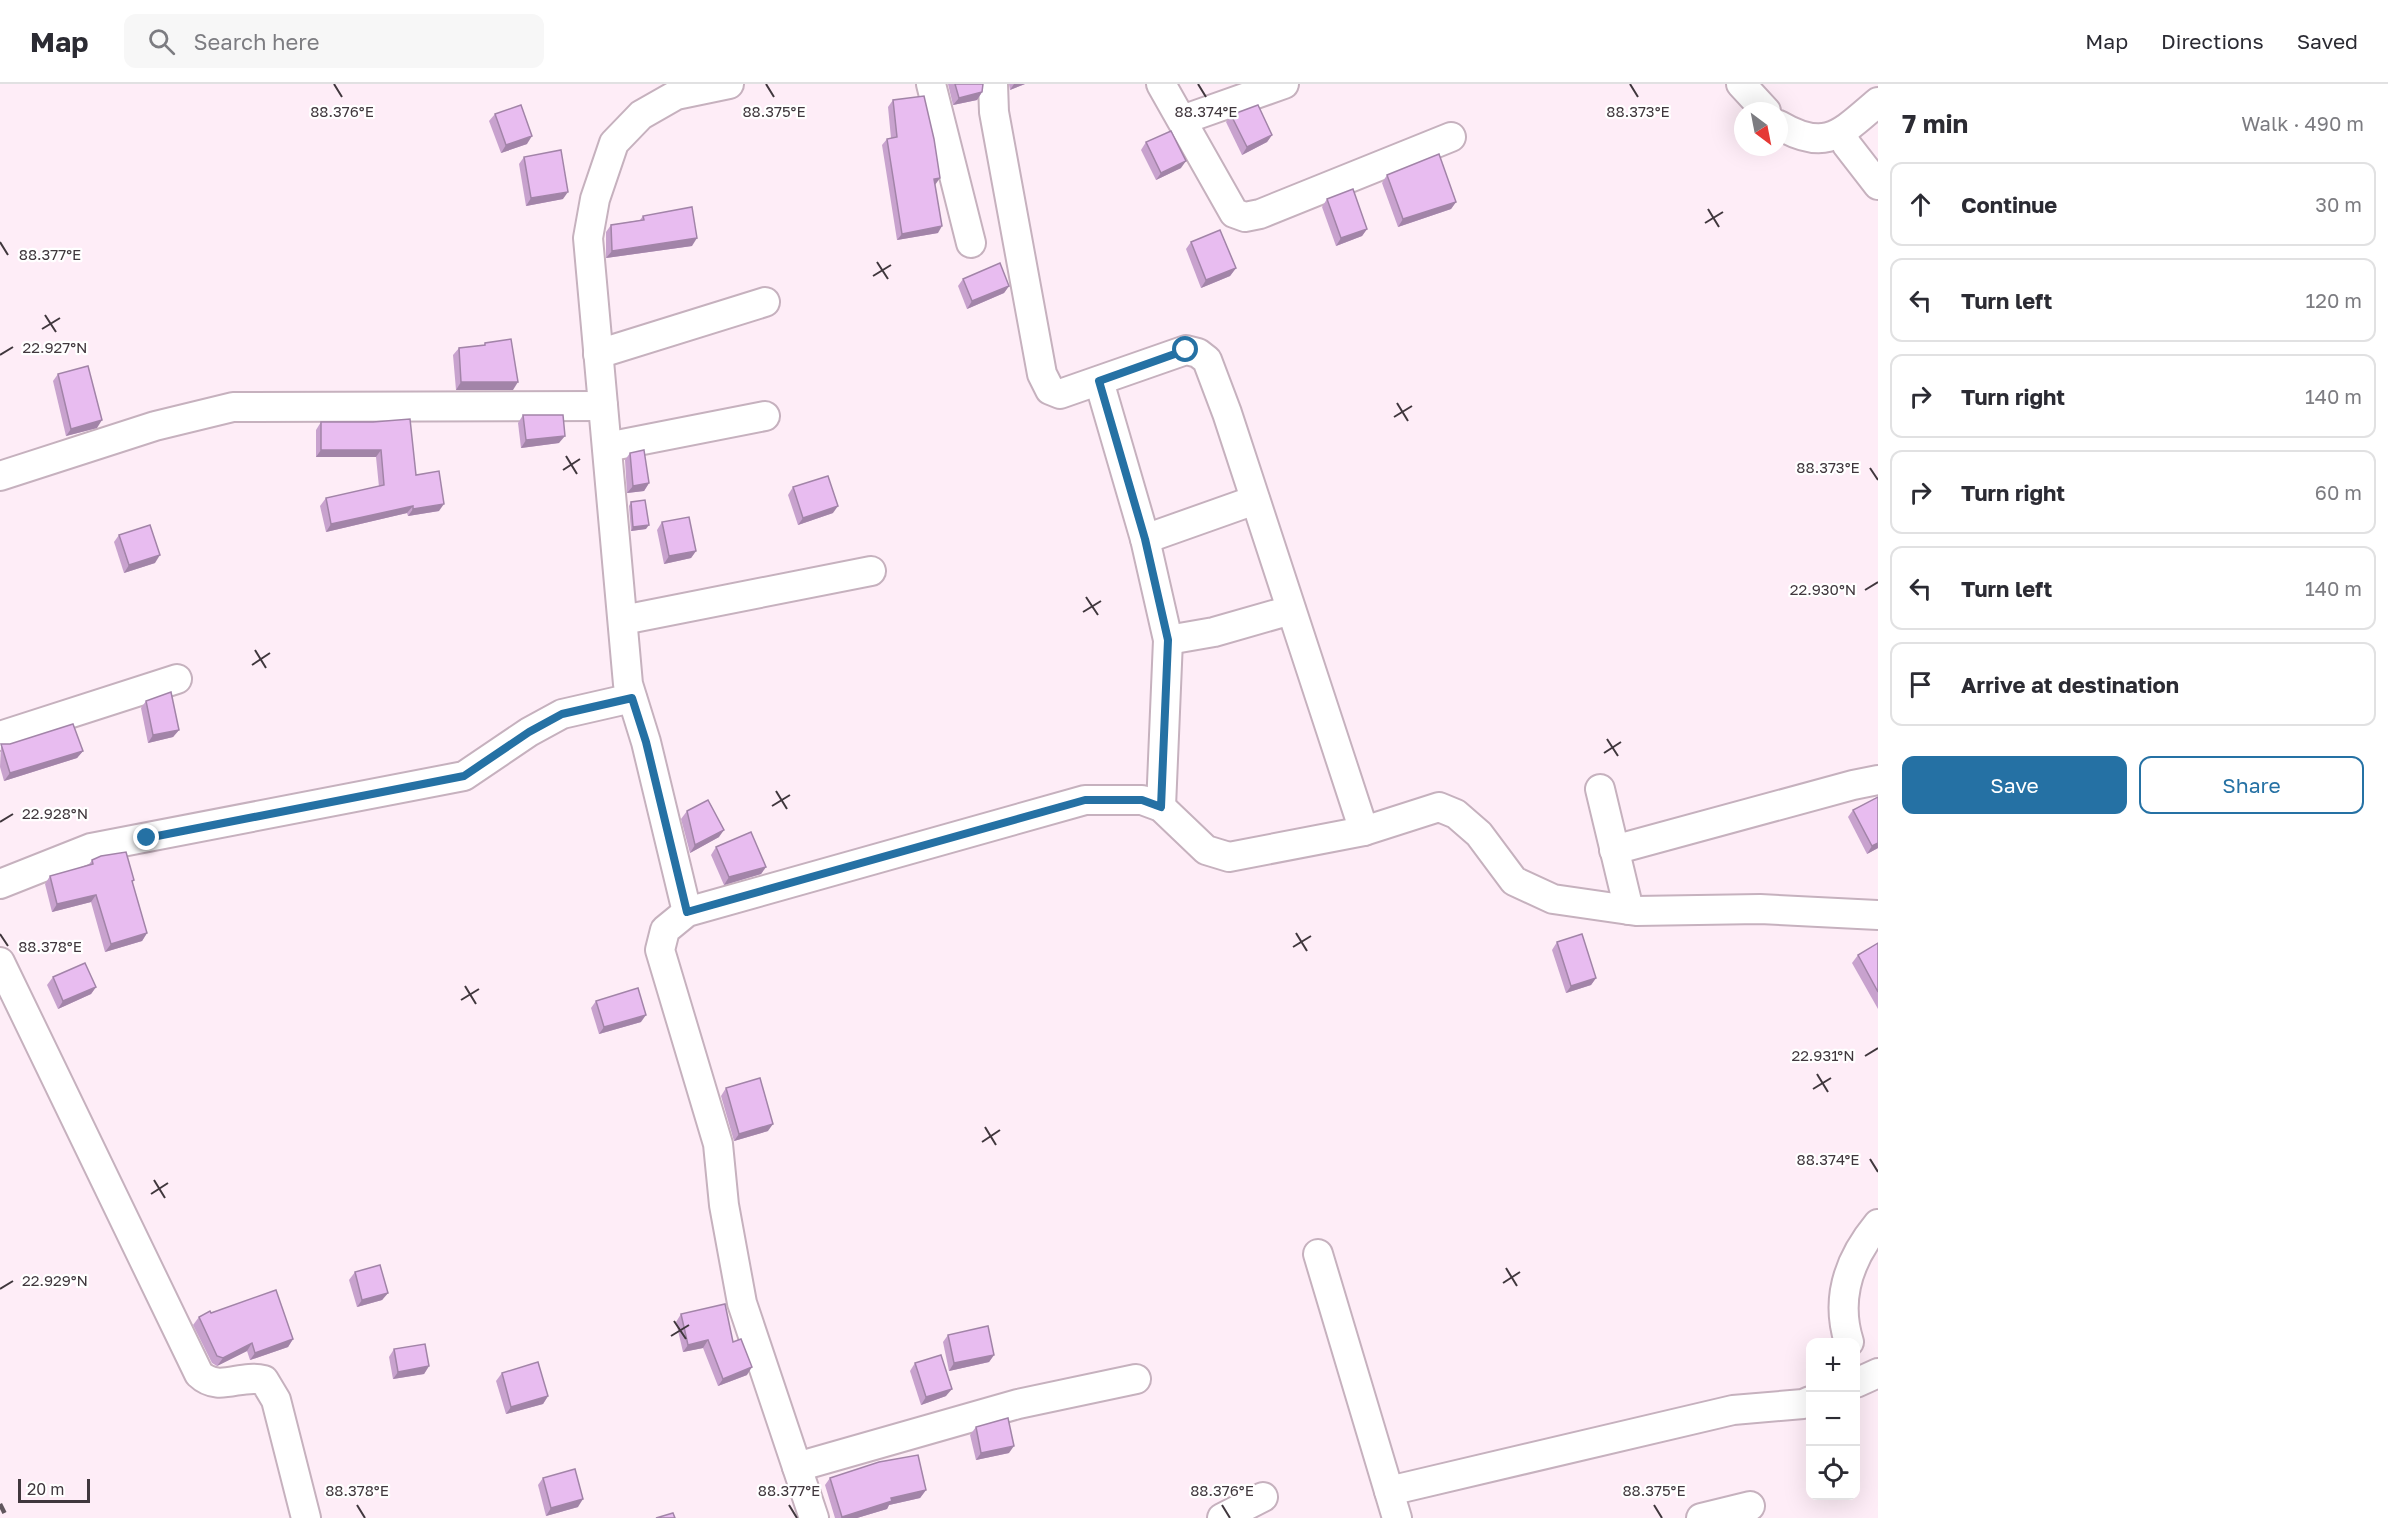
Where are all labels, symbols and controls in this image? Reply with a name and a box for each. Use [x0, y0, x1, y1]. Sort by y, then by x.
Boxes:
search box [124, 14, 544, 68]
text: Map [30, 25, 88, 58]
icon: search [145, 25, 178, 58]
text: Search here [193, 28, 319, 55]
text: Map [2085, 28, 2128, 54]
text: Directions [2161, 28, 2264, 54]
text: Saved [2297, 28, 2358, 54]
text: 88.376°E [310, 102, 374, 120]
text: 88.375°E [742, 102, 806, 120]
text: 88.374°E [1175, 102, 1237, 120]
text: 88.373°E [1606, 102, 1670, 120]
north arrow [1734, 102, 1788, 156]
text: 7 min [1902, 108, 1968, 139]
text: Walk · 490 m [2241, 111, 2364, 135]
icon: ahead [1904, 188, 1937, 221]
text: Continue [1961, 191, 2057, 218]
text: 30 m [2315, 192, 2362, 216]
text: 88.377°E [19, 245, 81, 263]
icon: left [1904, 284, 1937, 317]
text: Turn left [1961, 287, 2052, 314]
text: 120 m [2306, 288, 2362, 312]
route start [1172, 336, 1198, 362]
text: 22.927°N [23, 338, 87, 356]
icon: right [1904, 380, 1937, 413]
text: Turn right [1961, 383, 2065, 410]
text: 140 m [2305, 384, 2362, 408]
text: 88.373°E [1796, 458, 1860, 476]
icon: right [1904, 476, 1937, 509]
text: Turn right [1961, 479, 2065, 506]
text: 60 m [2315, 480, 2362, 504]
icon: left [1904, 572, 1937, 605]
text: Turn left [1961, 575, 2052, 602]
text: 140 m [2305, 576, 2362, 600]
text: 22.930°N [1790, 580, 1856, 598]
icon: arrive [1904, 668, 1937, 701]
text: Arrive at destination [1961, 671, 2179, 698]
button: Save [1902, 756, 2127, 814]
button: Share [2139, 756, 2364, 814]
text: 22.928°N [22, 804, 88, 822]
route end [133, 824, 159, 850]
text: 88.378°E [18, 937, 82, 955]
text: 22.931°N [1791, 1046, 1855, 1064]
text: 88.374°E [1797, 1150, 1859, 1168]
text: 22.929°N [22, 1271, 88, 1289]
map controls [1806, 1338, 1860, 1500]
button: + [1806, 1338, 1860, 1392]
button: − [1806, 1392, 1860, 1446]
button: locate [1806, 1446, 1860, 1500]
scale bar [18, 1476, 90, 1504]
text: 20 m [27, 1479, 64, 1499]
text: 88.378°E [325, 1481, 389, 1499]
text: 88.377°E [758, 1481, 820, 1499]
text: 88.376°E [1190, 1481, 1254, 1499]
text: 88.375°E [1622, 1481, 1686, 1499]

